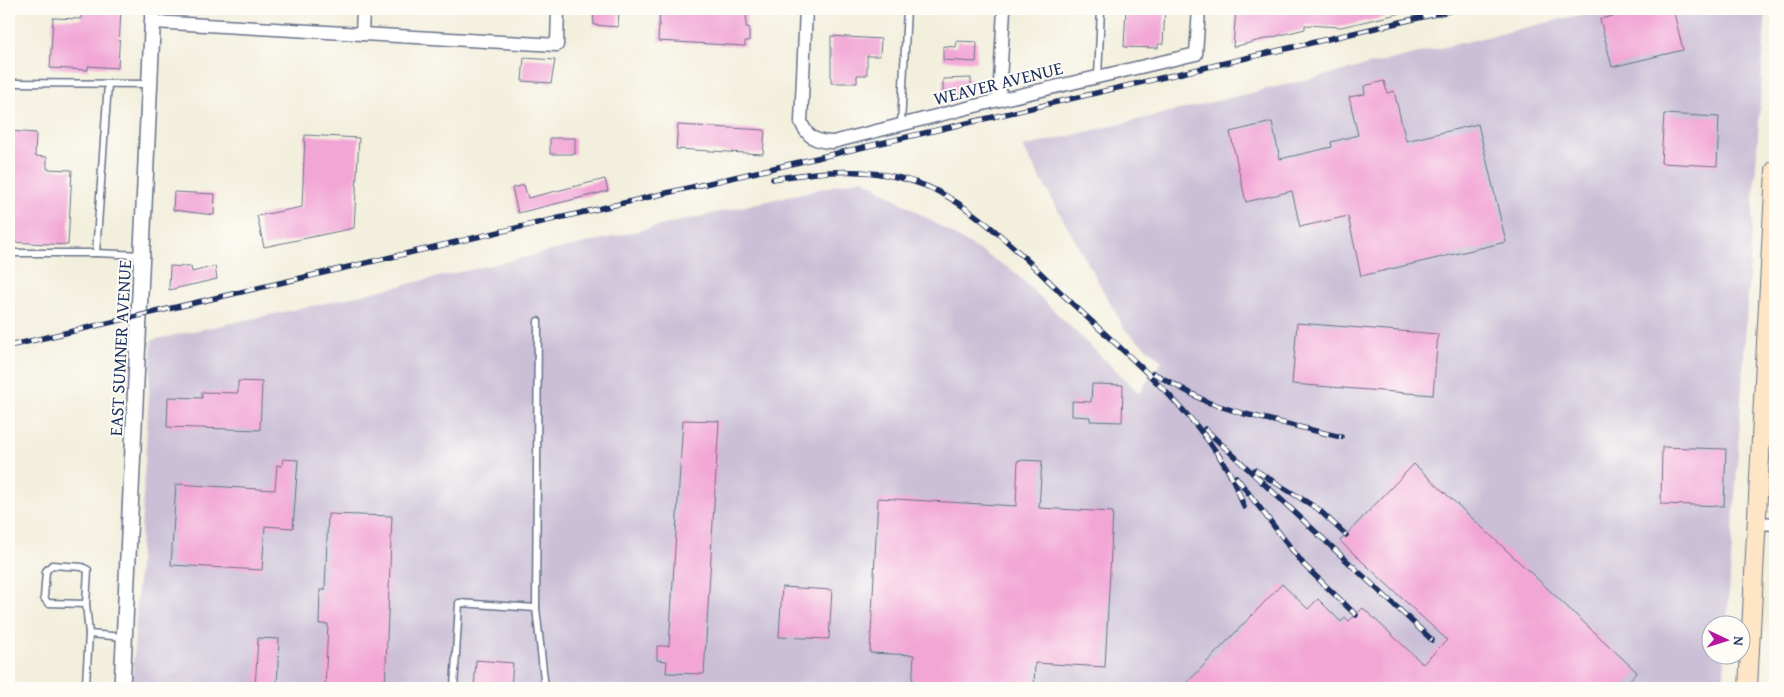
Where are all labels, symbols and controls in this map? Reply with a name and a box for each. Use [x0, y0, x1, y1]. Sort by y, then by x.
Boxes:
street label: WEAVER AVENUE [931, 54, 1065, 112]
street label: EAST SUMNER AVENUE [102, 259, 138, 437]
north arrow [1702, 614, 1752, 664]
text: N [1729, 636, 1749, 647]

